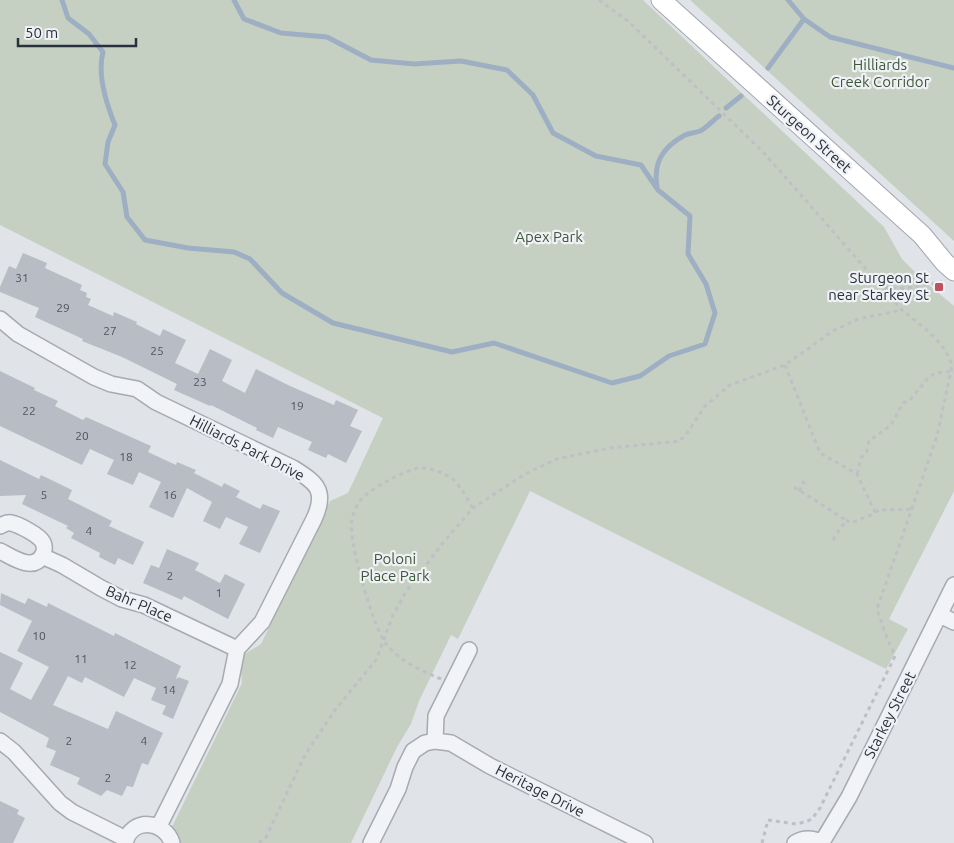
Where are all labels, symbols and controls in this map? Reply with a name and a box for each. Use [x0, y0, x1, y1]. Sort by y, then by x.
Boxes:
scale bar [18, 15, 135, 47]
text: 50 m [25, 24, 58, 41]
park label: Hilliards Creek Corridor [831, 56, 930, 90]
street label: Sturgeon Street [764, 91, 855, 176]
park label: Apex Park [515, 228, 583, 245]
place label: Sturgeon St near Starkey St [828, 269, 929, 303]
house number: 31 [15, 271, 29, 284]
marker: Sturgeon St near Starkey St [933, 281, 945, 293]
house number: 29 [56, 301, 70, 314]
house number: 27 [103, 324, 117, 337]
house number: 25 [150, 344, 164, 357]
house number: 23 [193, 375, 207, 388]
house number: 19 [290, 399, 304, 412]
house number: 22 [22, 404, 36, 417]
street label: Hilliards Park Drive [187, 411, 307, 484]
house number: 20 [75, 429, 89, 442]
house number: 18 [119, 450, 133, 463]
house number: 5 [41, 488, 47, 501]
house number: 16 [163, 488, 177, 501]
house number: 4 [86, 524, 93, 537]
park label: Poloni Place Park [360, 550, 430, 584]
house number: 2 [167, 569, 173, 582]
street label: Bahr Place [103, 582, 175, 625]
house number: 1 [216, 586, 222, 599]
house number: 10 [32, 629, 46, 642]
house number: 11 [74, 652, 88, 665]
house number: 12 [123, 658, 137, 671]
street label: Starkey Street [860, 668, 919, 761]
house number: 14 [162, 683, 176, 696]
house number: 2 [66, 734, 72, 747]
house number: 4 [141, 734, 148, 747]
street label: Heritage Drive [493, 761, 588, 820]
house number: 2 [105, 771, 111, 784]

